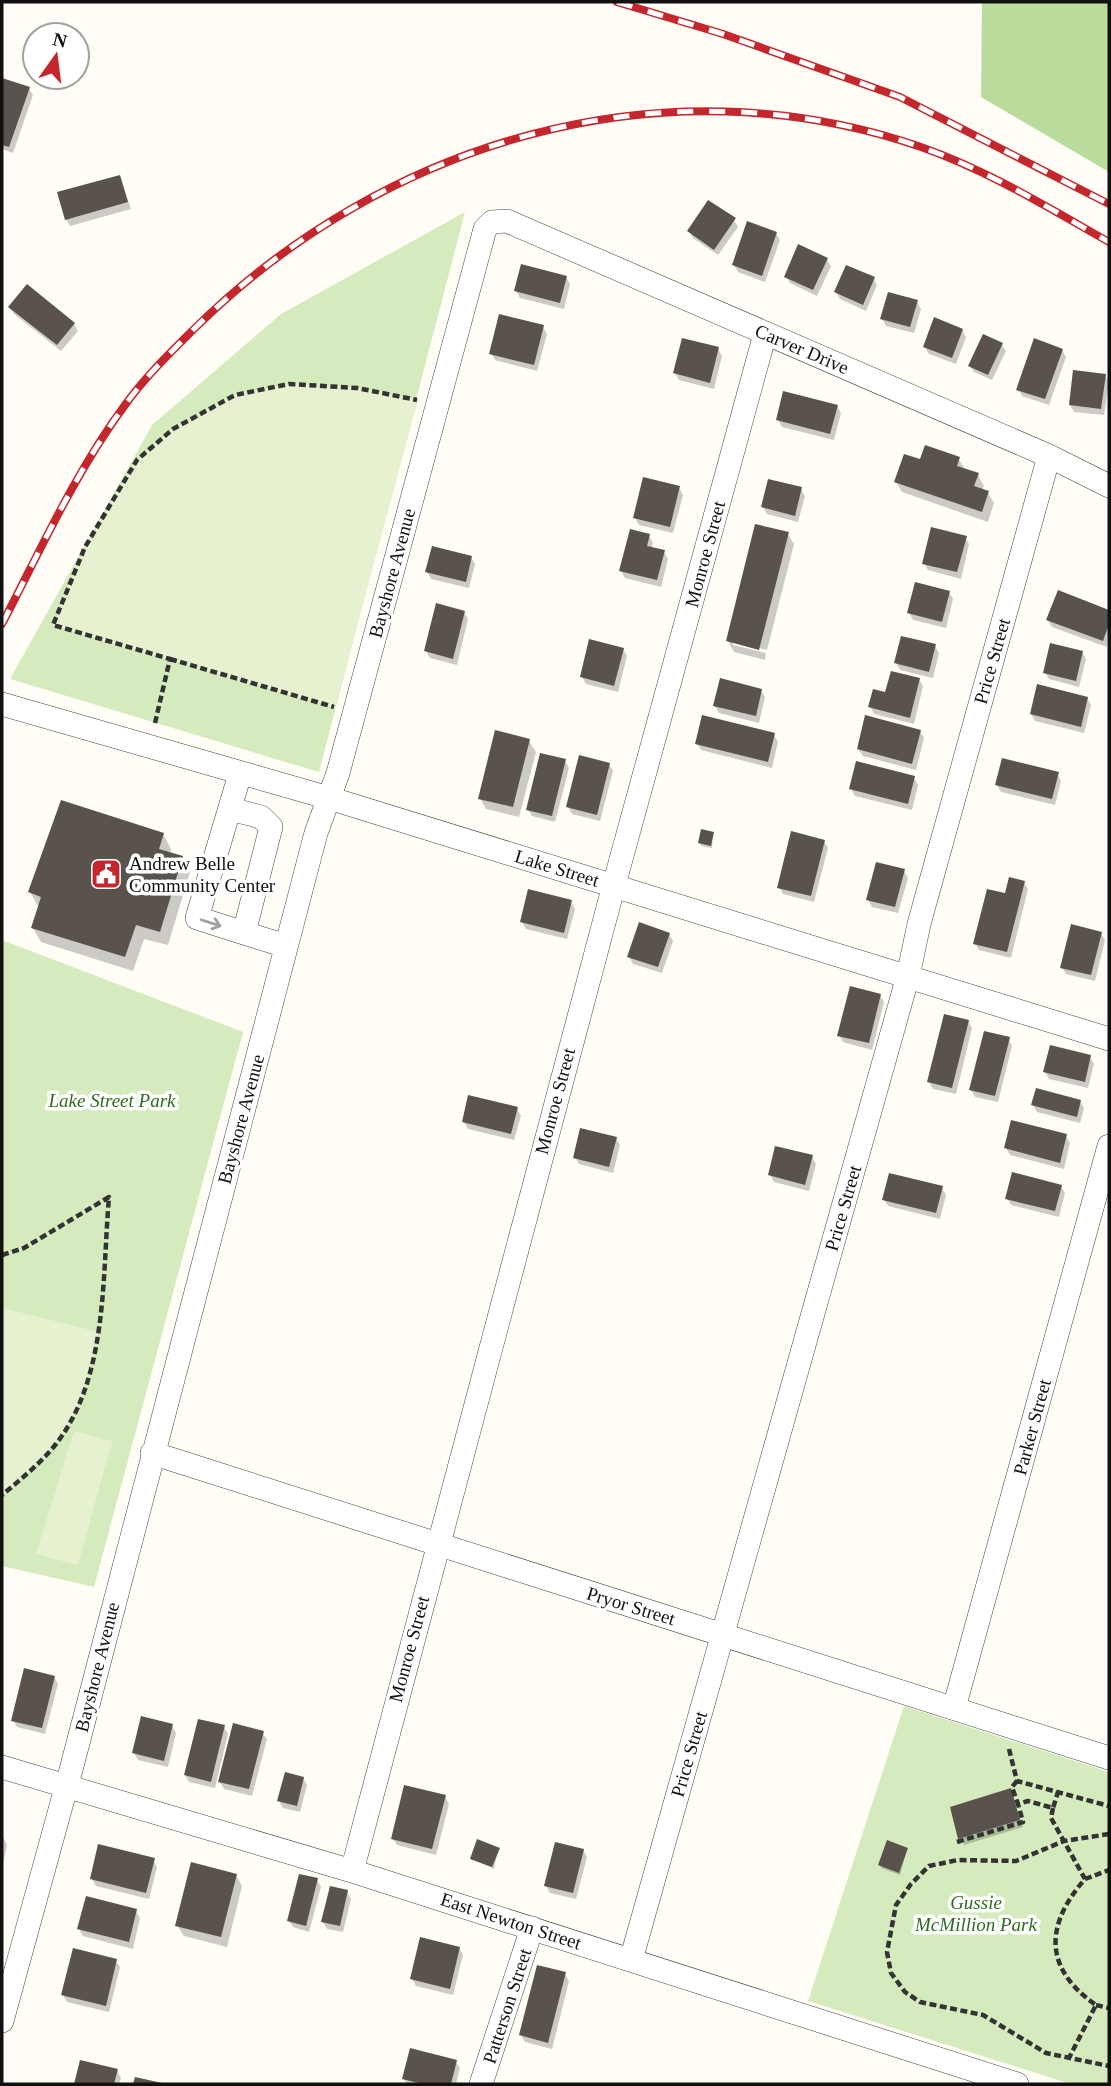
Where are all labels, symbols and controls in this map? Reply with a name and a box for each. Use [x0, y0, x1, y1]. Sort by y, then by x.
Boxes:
north arrow [21, 21, 91, 91]
text: N [51, 28, 69, 52]
street label: Carver Drive [752, 320, 852, 378]
street label: Monroe Street [681, 498, 729, 609]
street label: Bayshore Avenue [365, 506, 419, 640]
street label: Price Street [970, 615, 1014, 706]
street label: Lake Street [512, 845, 602, 891]
place label: Andrew Belle Community Center [129, 853, 276, 896]
public building icon: Andrew Belle Community Center [89, 857, 123, 891]
one-way arrow [200, 917, 222, 930]
street label: Monroe Street [531, 1045, 579, 1156]
street label: Bayshore Avenue [214, 1052, 268, 1186]
park label: Lake Street Park [48, 1090, 176, 1111]
street label: Price Street [821, 1162, 865, 1253]
street label: Parker Street [1009, 1376, 1055, 1477]
street label: Pryor Street [584, 1583, 678, 1630]
street label: Monroe Street [385, 1593, 433, 1704]
street label: Bayshore Avenue [71, 1600, 123, 1734]
street label: Price Street [667, 1708, 711, 1799]
street label: East Newton Street [438, 1888, 585, 1954]
park label: Gussie McMillion Park [914, 1892, 1038, 1935]
street label: Patterson Street [479, 1945, 536, 2066]

